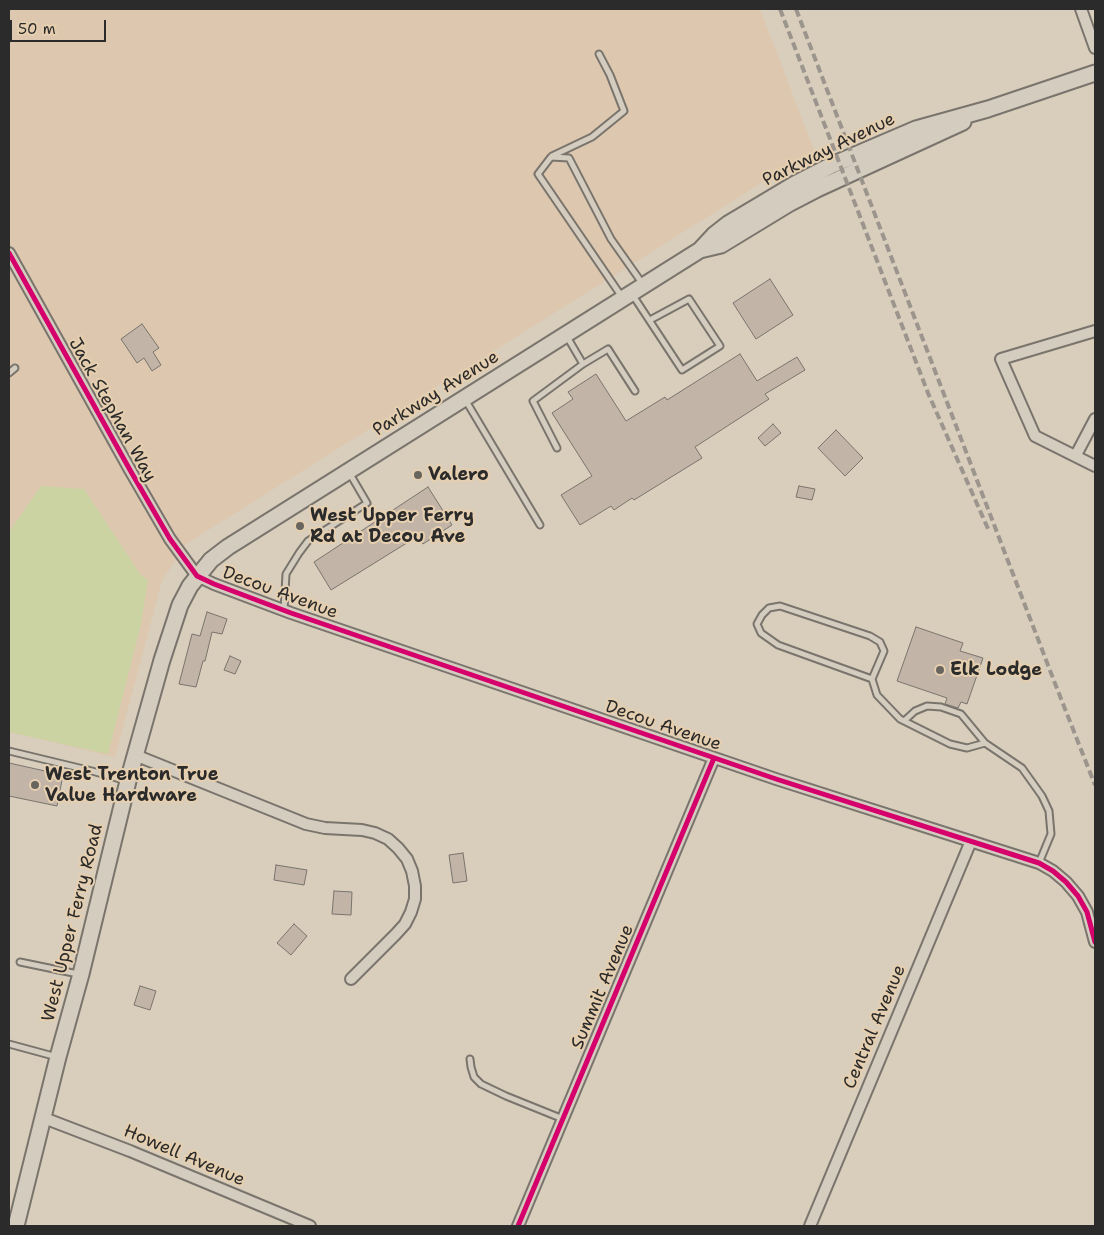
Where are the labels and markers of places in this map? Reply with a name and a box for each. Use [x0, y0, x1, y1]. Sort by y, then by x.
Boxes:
place label: Valero [428, 464, 489, 486]
marker: Valero [412, 469, 424, 481]
place label: West Upper Ferry Rd at Decou Ave [310, 505, 474, 548]
marker: West Upper Ferry Rd at Decou Ave [294, 520, 306, 532]
place label: Elk Lodge [950, 659, 1042, 681]
marker: Elk Lodge [934, 664, 946, 676]
place label: West Trenton True Value Hardware [45, 764, 218, 806]
marker: West Trenton True Value Hardware [29, 779, 41, 791]

